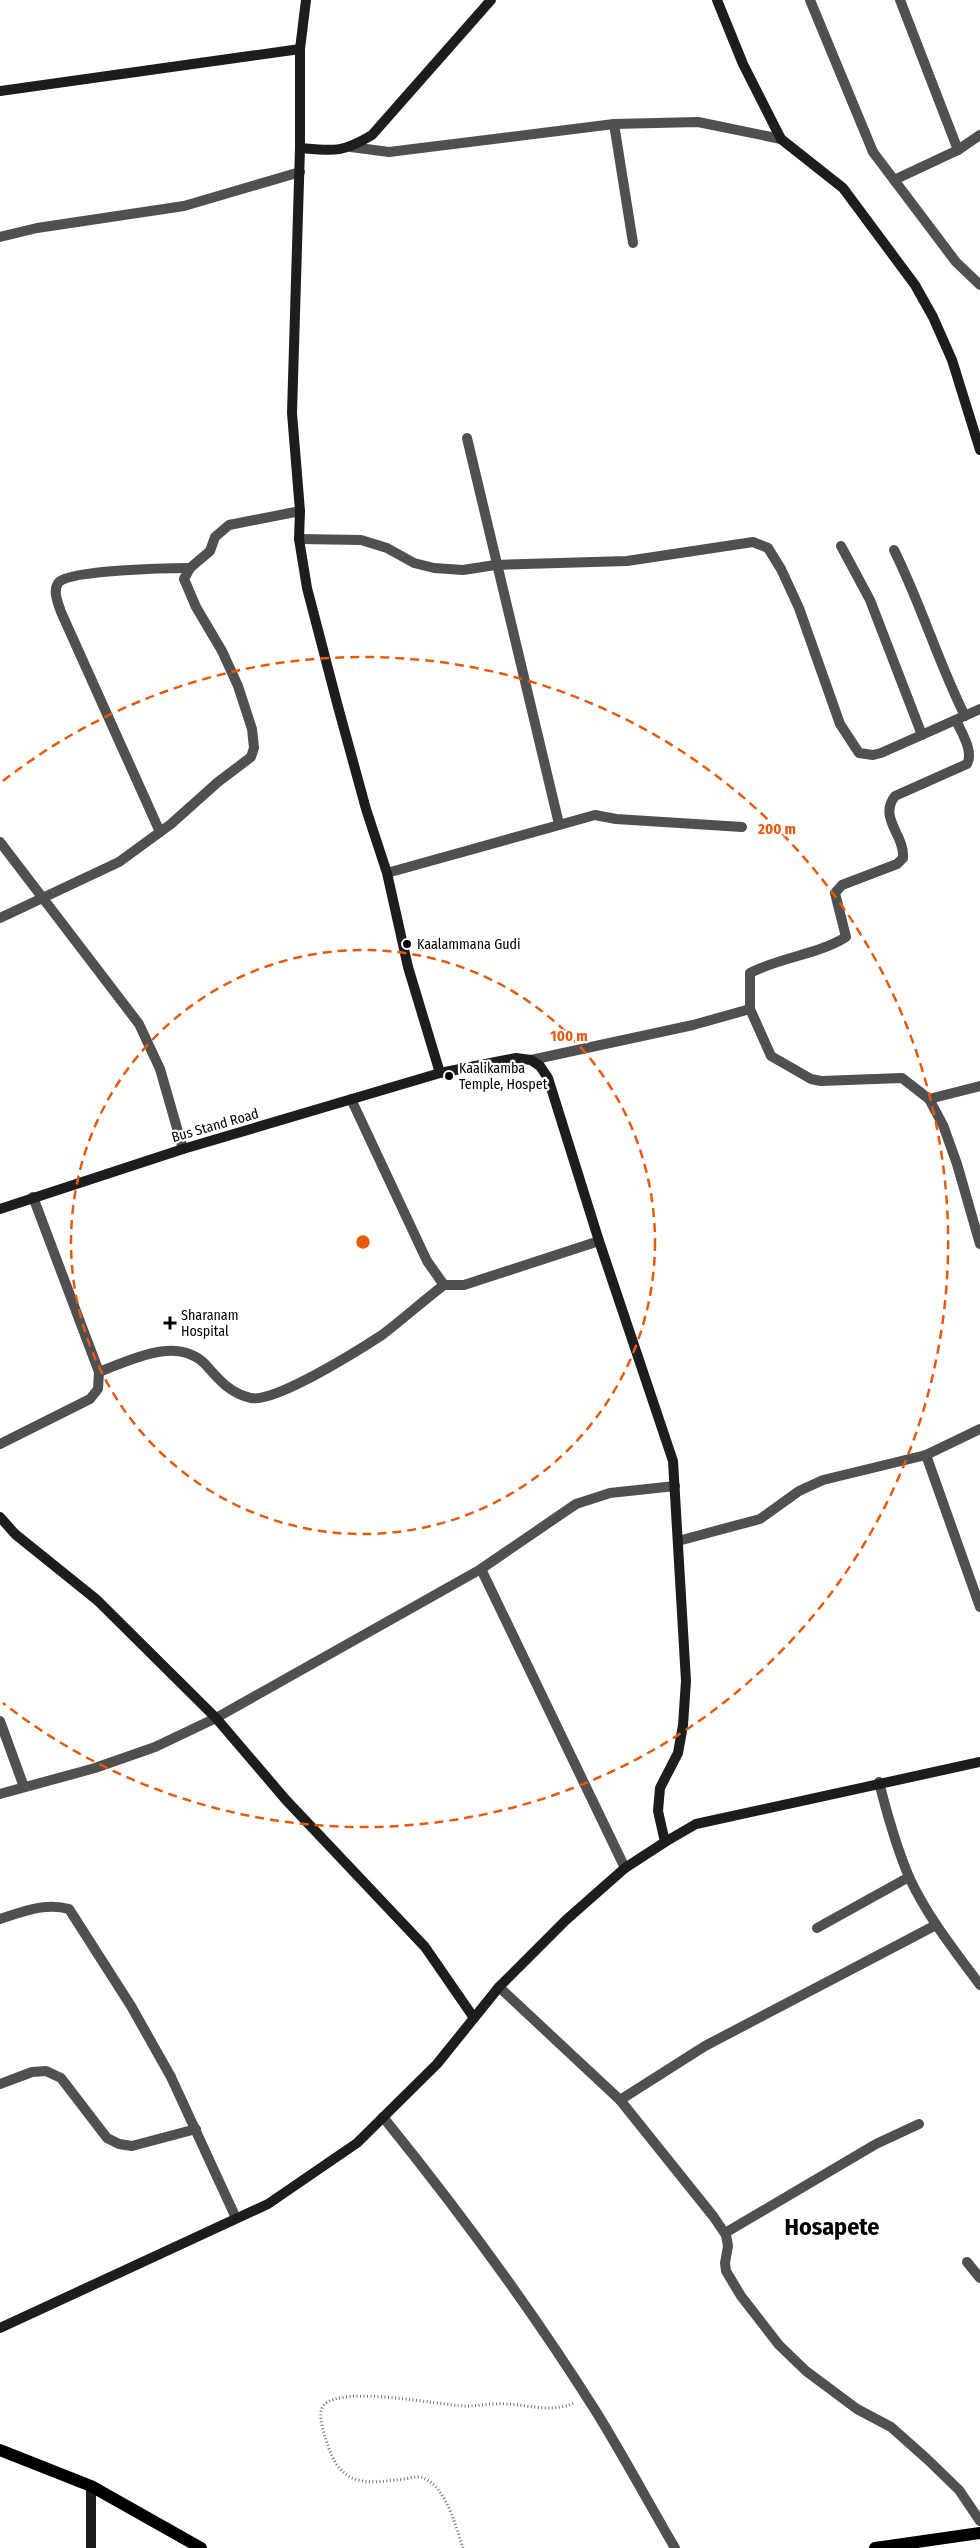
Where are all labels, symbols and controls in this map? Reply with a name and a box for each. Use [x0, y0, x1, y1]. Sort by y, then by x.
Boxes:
text: 200 m [757, 820, 796, 838]
place label: Kaalammana Gudi [417, 936, 521, 953]
marker: Kaalammana Gudi [401, 938, 413, 950]
text: 100 m [550, 1027, 588, 1045]
place label: Kaalikamba Temple, Hospet [459, 1060, 548, 1093]
marker: Kaalikamba Temple, Hospet [443, 1070, 455, 1082]
street label: Bus Stand Road [170, 1105, 261, 1146]
centre of rings [354, 1233, 372, 1251]
place label: Sharanam Hospital [181, 1307, 239, 1340]
marker: Sharanam Hospital [163, 1316, 177, 1330]
district label: Hosapete [785, 2213, 879, 2241]

